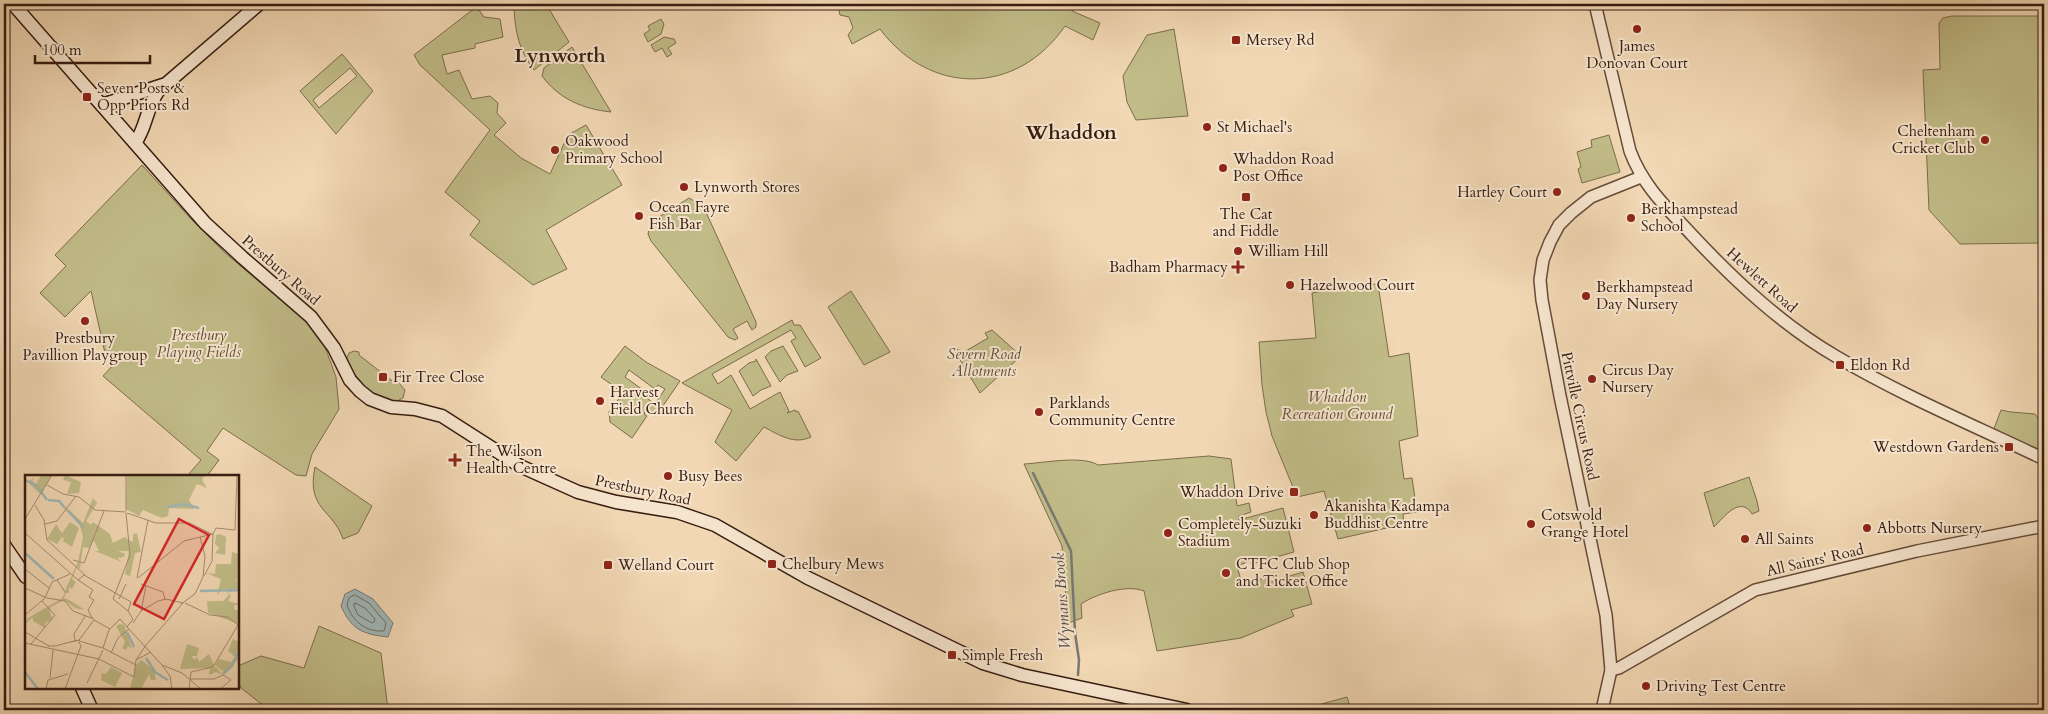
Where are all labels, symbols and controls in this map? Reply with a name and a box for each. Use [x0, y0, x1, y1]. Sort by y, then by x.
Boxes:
marker: James Donovan Court [1631, 23, 1643, 35]
place label: Mersey Rd [1246, 30, 1315, 50]
scale bar [35, 32, 150, 64]
marker: Mersey Rd [1230, 34, 1242, 46]
place label: James Donovan Court [1586, 36, 1688, 73]
text: 100 m [42, 40, 82, 60]
district label: Lynworth [514, 42, 606, 69]
place label: Seven Posts & Opp Priors Rd [97, 78, 190, 115]
marker: Seven Posts & Opp Priors Rd [81, 91, 93, 103]
place label: St Michael's [1217, 117, 1292, 137]
district label: Whaddon [1024, 119, 1117, 146]
marker: St Michael's [1201, 121, 1213, 133]
place label: Cheltenham Cricket Club [1892, 121, 1975, 158]
place label: Oakwood Primary School [565, 131, 663, 168]
marker: Cheltenham Cricket Club [1979, 134, 1991, 146]
marker: Oakwood Primary School [549, 144, 561, 156]
place label: Whaddon Road Post Office [1232, 149, 1334, 186]
marker: Whaddon Road Post Office [1217, 162, 1229, 174]
place label: Lynworth Stores [694, 177, 800, 197]
marker: Lynworth Stores [678, 181, 690, 193]
place label: Hartley Court [1457, 182, 1547, 202]
marker: Hartley Court [1551, 186, 1563, 198]
marker: The Cat and Fiddle [1240, 191, 1252, 203]
place label: Ocean Fayre Fish Bar [649, 197, 730, 234]
place label: Berkhampstead School [1641, 199, 1738, 236]
place label: The Cat and Fiddle [1213, 204, 1279, 241]
marker: Ocean Fayre Fish Bar [633, 210, 645, 222]
marker: Berkhampstead School [1625, 212, 1637, 224]
street label: Prestbury Road [238, 230, 324, 310]
place label: William Hill [1247, 241, 1328, 261]
street label: Hewlett Road [1722, 243, 1802, 317]
marker: William Hill [1232, 245, 1244, 257]
place label: Badham Pharmacy [1109, 257, 1228, 277]
marker: Badham Pharmacy [1232, 261, 1244, 273]
place label: Hazelwood Court [1300, 275, 1415, 295]
place label: Berkhampstead Day Nursery [1596, 277, 1693, 314]
marker: Hazelwood Court [1284, 279, 1296, 291]
marker: Berkhampstead Day Nursery [1580, 290, 1592, 302]
marker: Prestbury Pavillion Playgroup [79, 315, 91, 327]
park label: Prestbury Playing Fields [157, 325, 241, 362]
place label: Prestbury Pavillion Playgroup [23, 328, 147, 365]
park label: Severn Road Allotments [947, 344, 1022, 381]
street label: Pittville Circus Road [1557, 350, 1603, 482]
place label: Eldon Rd [1850, 355, 1910, 375]
marker: Eldon Rd [1834, 359, 1846, 371]
place label: Circus Day Nursery [1602, 360, 1674, 397]
place label: Fir Tree Close [393, 367, 485, 387]
marker: Fir Tree Close [377, 371, 389, 383]
marker: Circus Day Nursery [1586, 373, 1598, 385]
place label: Harvest Field Church [610, 382, 695, 419]
park label: Whaddon Recreation Ground [1281, 387, 1393, 424]
place label: Parklands Community Centre [1049, 393, 1176, 430]
marker: Harvest Field Church [594, 395, 606, 407]
marker: Parklands Community Centre [1033, 406, 1045, 418]
place label: Westdown Gardens [1872, 437, 1999, 457]
place label: The Wilson Health Centre [466, 441, 557, 478]
marker: Westdown Gardens [2003, 441, 2015, 453]
marker: The Wilson Health Centre [448, 453, 462, 467]
place label: Busy Bees [678, 466, 742, 486]
street label: Prestbury Road [593, 470, 693, 510]
marker: Busy Bees [662, 470, 674, 482]
inset map [25, 475, 239, 689]
place label: Whaddon Drive [1179, 482, 1284, 502]
marker: Whaddon Drive [1288, 486, 1300, 498]
place label: Akanishta Kadampa Buddhist Centre [1324, 496, 1450, 533]
place label: Cotswold Grange Hotel [1541, 505, 1629, 542]
marker: Akanishta Kadampa Buddhist Centre [1308, 509, 1320, 521]
place label: Completely-Suzuki Stadium [1178, 514, 1302, 551]
marker: Cotswold Grange Hotel [1525, 518, 1537, 530]
place label: Abbotts Nursery [1877, 518, 1982, 538]
marker: Abbotts Nursery [1861, 522, 1873, 534]
marker: Completely-Suzuki Stadium [1162, 527, 1174, 539]
place label: All Saints [1755, 529, 1814, 549]
marker: All Saints [1739, 533, 1751, 545]
street label: All Saints' Road [1764, 539, 1866, 581]
water label: Wymans Brook [1048, 552, 1076, 650]
place label: Chelbury Mews [782, 554, 884, 574]
place label: CTFC Club Shop and Ticket Office [1236, 554, 1350, 591]
place label: Welland Court [617, 555, 714, 575]
marker: Chelbury Mews [766, 558, 778, 570]
marker: Welland Court [602, 559, 614, 571]
marker: CTFC Club Shop and Ticket Office [1220, 567, 1232, 579]
place label: Simple Fresh [962, 645, 1044, 665]
marker: Simple Fresh [946, 649, 958, 661]
place label: Driving Test Centre [1656, 676, 1786, 696]
marker: Driving Test Centre [1640, 680, 1652, 692]

